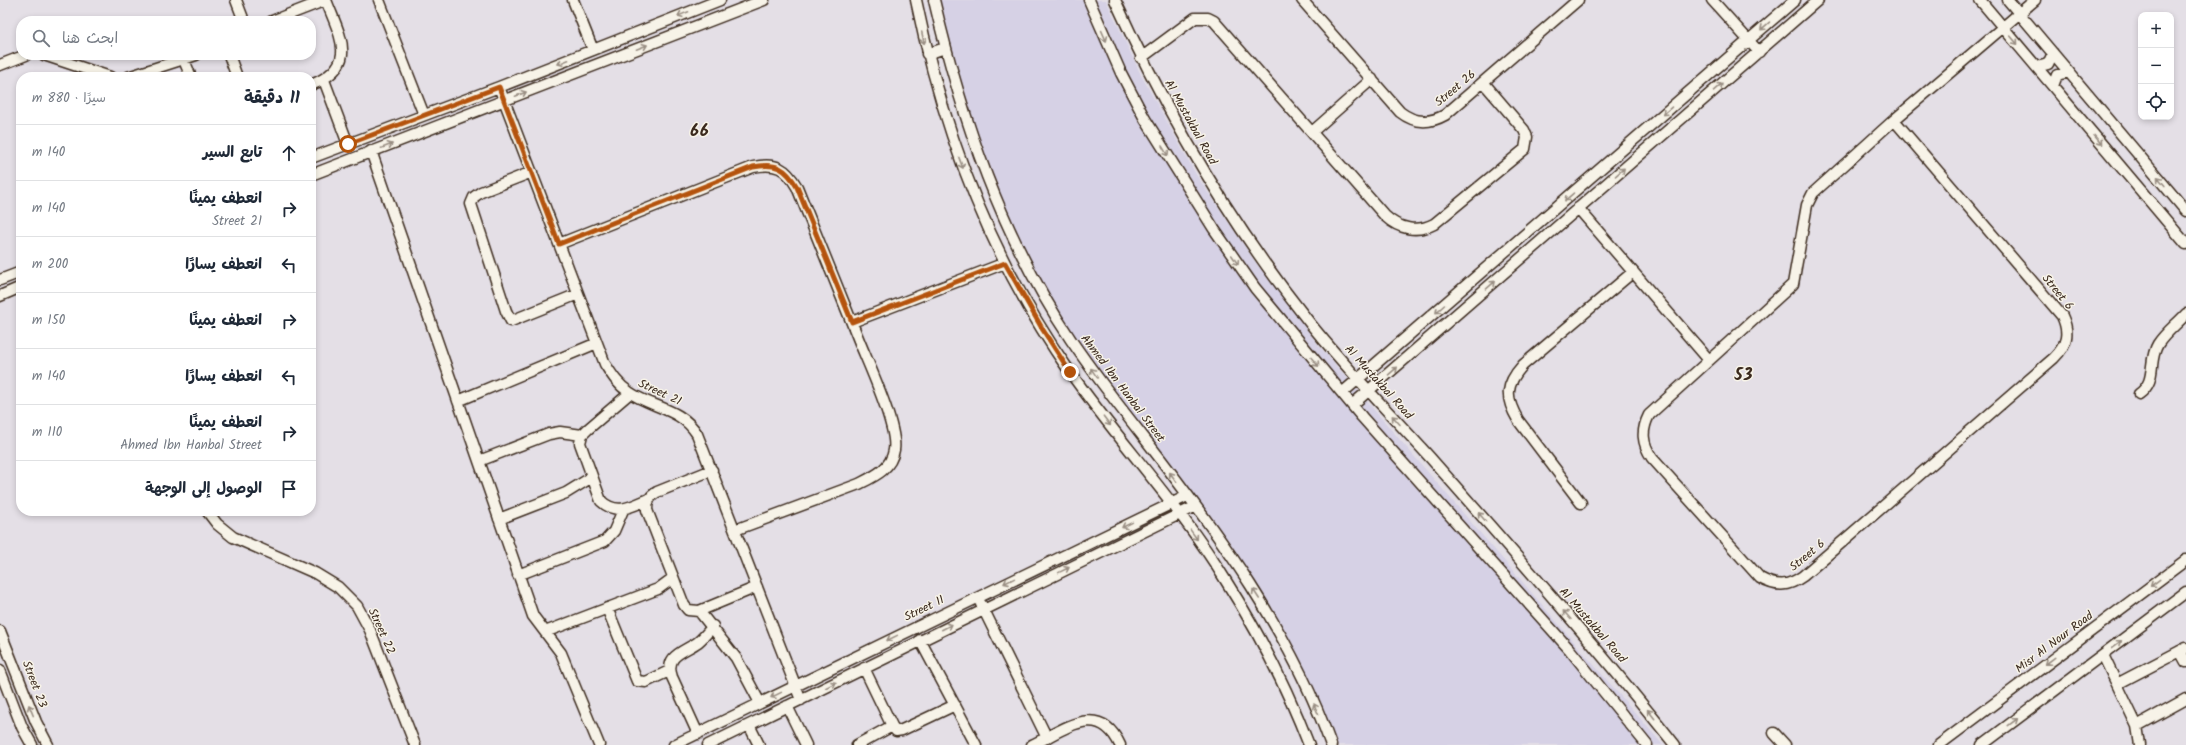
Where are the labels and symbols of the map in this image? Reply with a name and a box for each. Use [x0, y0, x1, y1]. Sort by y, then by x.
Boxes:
one-way arrow [678, 11, 690, 19]
one-way arrow [1760, 21, 1771, 30]
one-way arrow [1101, 29, 1109, 41]
one-way arrow [920, 31, 928, 44]
one-way arrow [2010, 35, 2019, 46]
one-way arrow [636, 42, 648, 50]
one-way arrow [557, 59, 569, 66]
street label: Street 26 [1430, 65, 1480, 111]
street label: Al Mustakbal Road [1159, 76, 1222, 169]
one-way arrow [1713, 82, 1724, 91]
one-way arrow [514, 89, 526, 97]
one-way arrow [1663, 106, 1673, 115]
district label: 66 [690, 119, 710, 144]
one-way arrow [2094, 134, 2103, 145]
route start [339, 135, 357, 153]
one-way arrow [380, 141, 392, 149]
one-way arrow [1161, 145, 1169, 157]
one-way arrow [957, 156, 965, 168]
one-way arrow [1615, 167, 1625, 177]
one-way arrow [2156, 176, 2165, 186]
one-way arrow [1564, 192, 1575, 201]
one-way arrow [1231, 254, 1239, 265]
street label: Street 6 [2037, 270, 2078, 315]
one-way arrow [1485, 281, 1495, 290]
one-way arrow [1434, 305, 1445, 314]
street label: Ahmed Ibn Hanbal Street [1076, 330, 1170, 447]
street label: Al Mustakbal Road [1340, 341, 1418, 425]
one-way arrow [1311, 357, 1320, 368]
route end [1061, 363, 1079, 381]
district label: 53 [1734, 363, 1753, 388]
one-way arrow [1387, 366, 1398, 375]
one-way arrow [1090, 368, 1098, 379]
street label: Street 21 [635, 374, 685, 411]
one-way arrow [1391, 414, 1400, 425]
one-way arrow [1103, 415, 1111, 426]
one-way arrow [1169, 471, 1177, 482]
one-way arrow [1477, 512, 1486, 522]
one-way arrow [1121, 522, 1133, 529]
one-way arrow [1190, 530, 1199, 541]
street label: Street 6 [1785, 535, 1829, 576]
one-way arrow [1058, 566, 1070, 573]
one-way arrow [1004, 578, 1016, 585]
one-way arrow [2149, 579, 2160, 587]
street label: Al Mustakbal Road [1554, 583, 1632, 668]
one-way arrow [1252, 589, 1260, 600]
street label: Street 11 [901, 590, 948, 626]
street label: Street 22 [363, 605, 400, 658]
street label: Misr Al Nour Road [2011, 606, 2098, 678]
one-way arrow [1563, 610, 1572, 620]
one-way arrow [941, 623, 953, 630]
one-way arrow [887, 635, 899, 642]
one-way arrow [2112, 640, 2123, 648]
one-way arrow [2045, 657, 2056, 665]
street label: Street 23 [17, 658, 52, 711]
one-way arrow [824, 681, 836, 688]
one-way arrow [770, 692, 782, 699]
one-way arrow [1312, 703, 1320, 715]
one-way arrow [26, 705, 34, 717]
one-way arrow [1646, 709, 1655, 720]
one-way arrow [2008, 717, 2019, 726]

